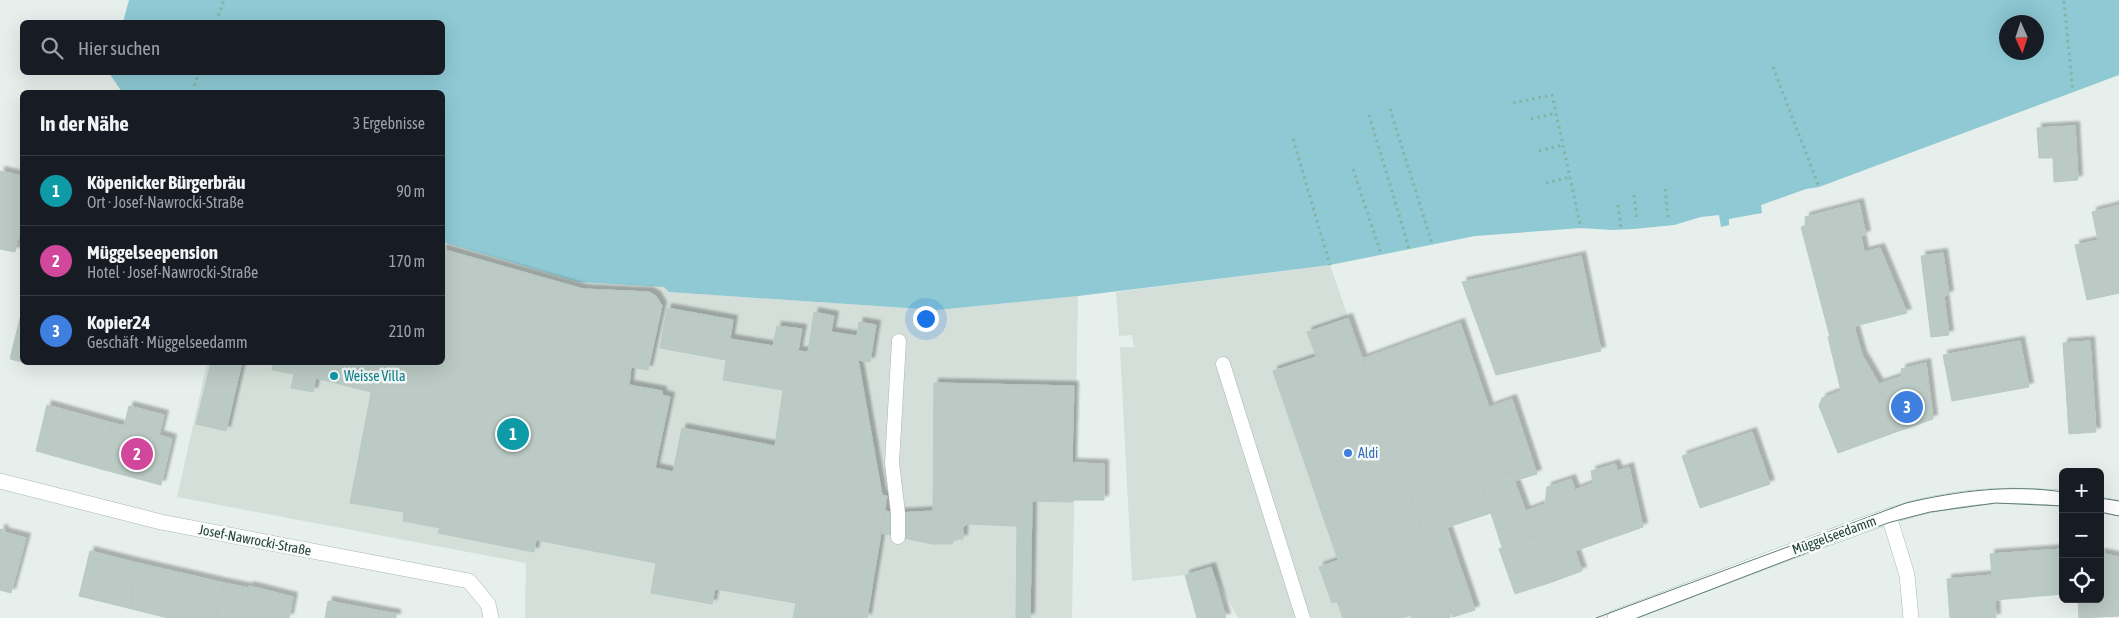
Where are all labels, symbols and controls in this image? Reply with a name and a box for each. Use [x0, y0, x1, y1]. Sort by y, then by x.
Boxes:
north arrow [1999, 15, 2044, 60]
search box [20, 20, 445, 75]
icon: search [38, 34, 66, 62]
text: Hier suchen [78, 37, 160, 59]
text: In der Nähe [40, 111, 129, 135]
text: 3 Ergebnisse [353, 114, 425, 132]
text: Köpenicker Bürgerbräu [87, 171, 245, 193]
text: 1 [52, 182, 60, 200]
text: 90 m [396, 182, 425, 200]
text: Ort · Josef-Nawrocki-Straße [87, 193, 244, 211]
text: Müggelseepension [87, 241, 218, 263]
text: 2 [52, 252, 60, 270]
text: 170 m [389, 252, 425, 270]
text: Hotel · Josef-Nawrocki-Straße [87, 263, 258, 281]
your location [913, 306, 939, 332]
text: Kopier24 [87, 311, 150, 333]
text: 3 [52, 322, 60, 340]
text: 210 m [389, 322, 425, 340]
text: Geschäft · Müggelseedamm [87, 333, 248, 351]
place label: Weisse Villa [344, 368, 405, 384]
marker: Weisse Villa [328, 370, 340, 382]
pin: 3 [1891, 388, 1923, 426]
pin: 1 [497, 415, 529, 453]
pin: 2 [121, 435, 153, 473]
place label: Aldi [1358, 445, 1378, 461]
marker: Aldi [1342, 447, 1354, 459]
map controls [2059, 468, 2104, 603]
button: + [2059, 468, 2104, 513]
street label: Müggelseedamm [1790, 512, 1878, 558]
button: − [2059, 513, 2104, 558]
street label: Josef-Nawrocki-Straße [197, 521, 313, 559]
button: locate [2059, 558, 2104, 603]

